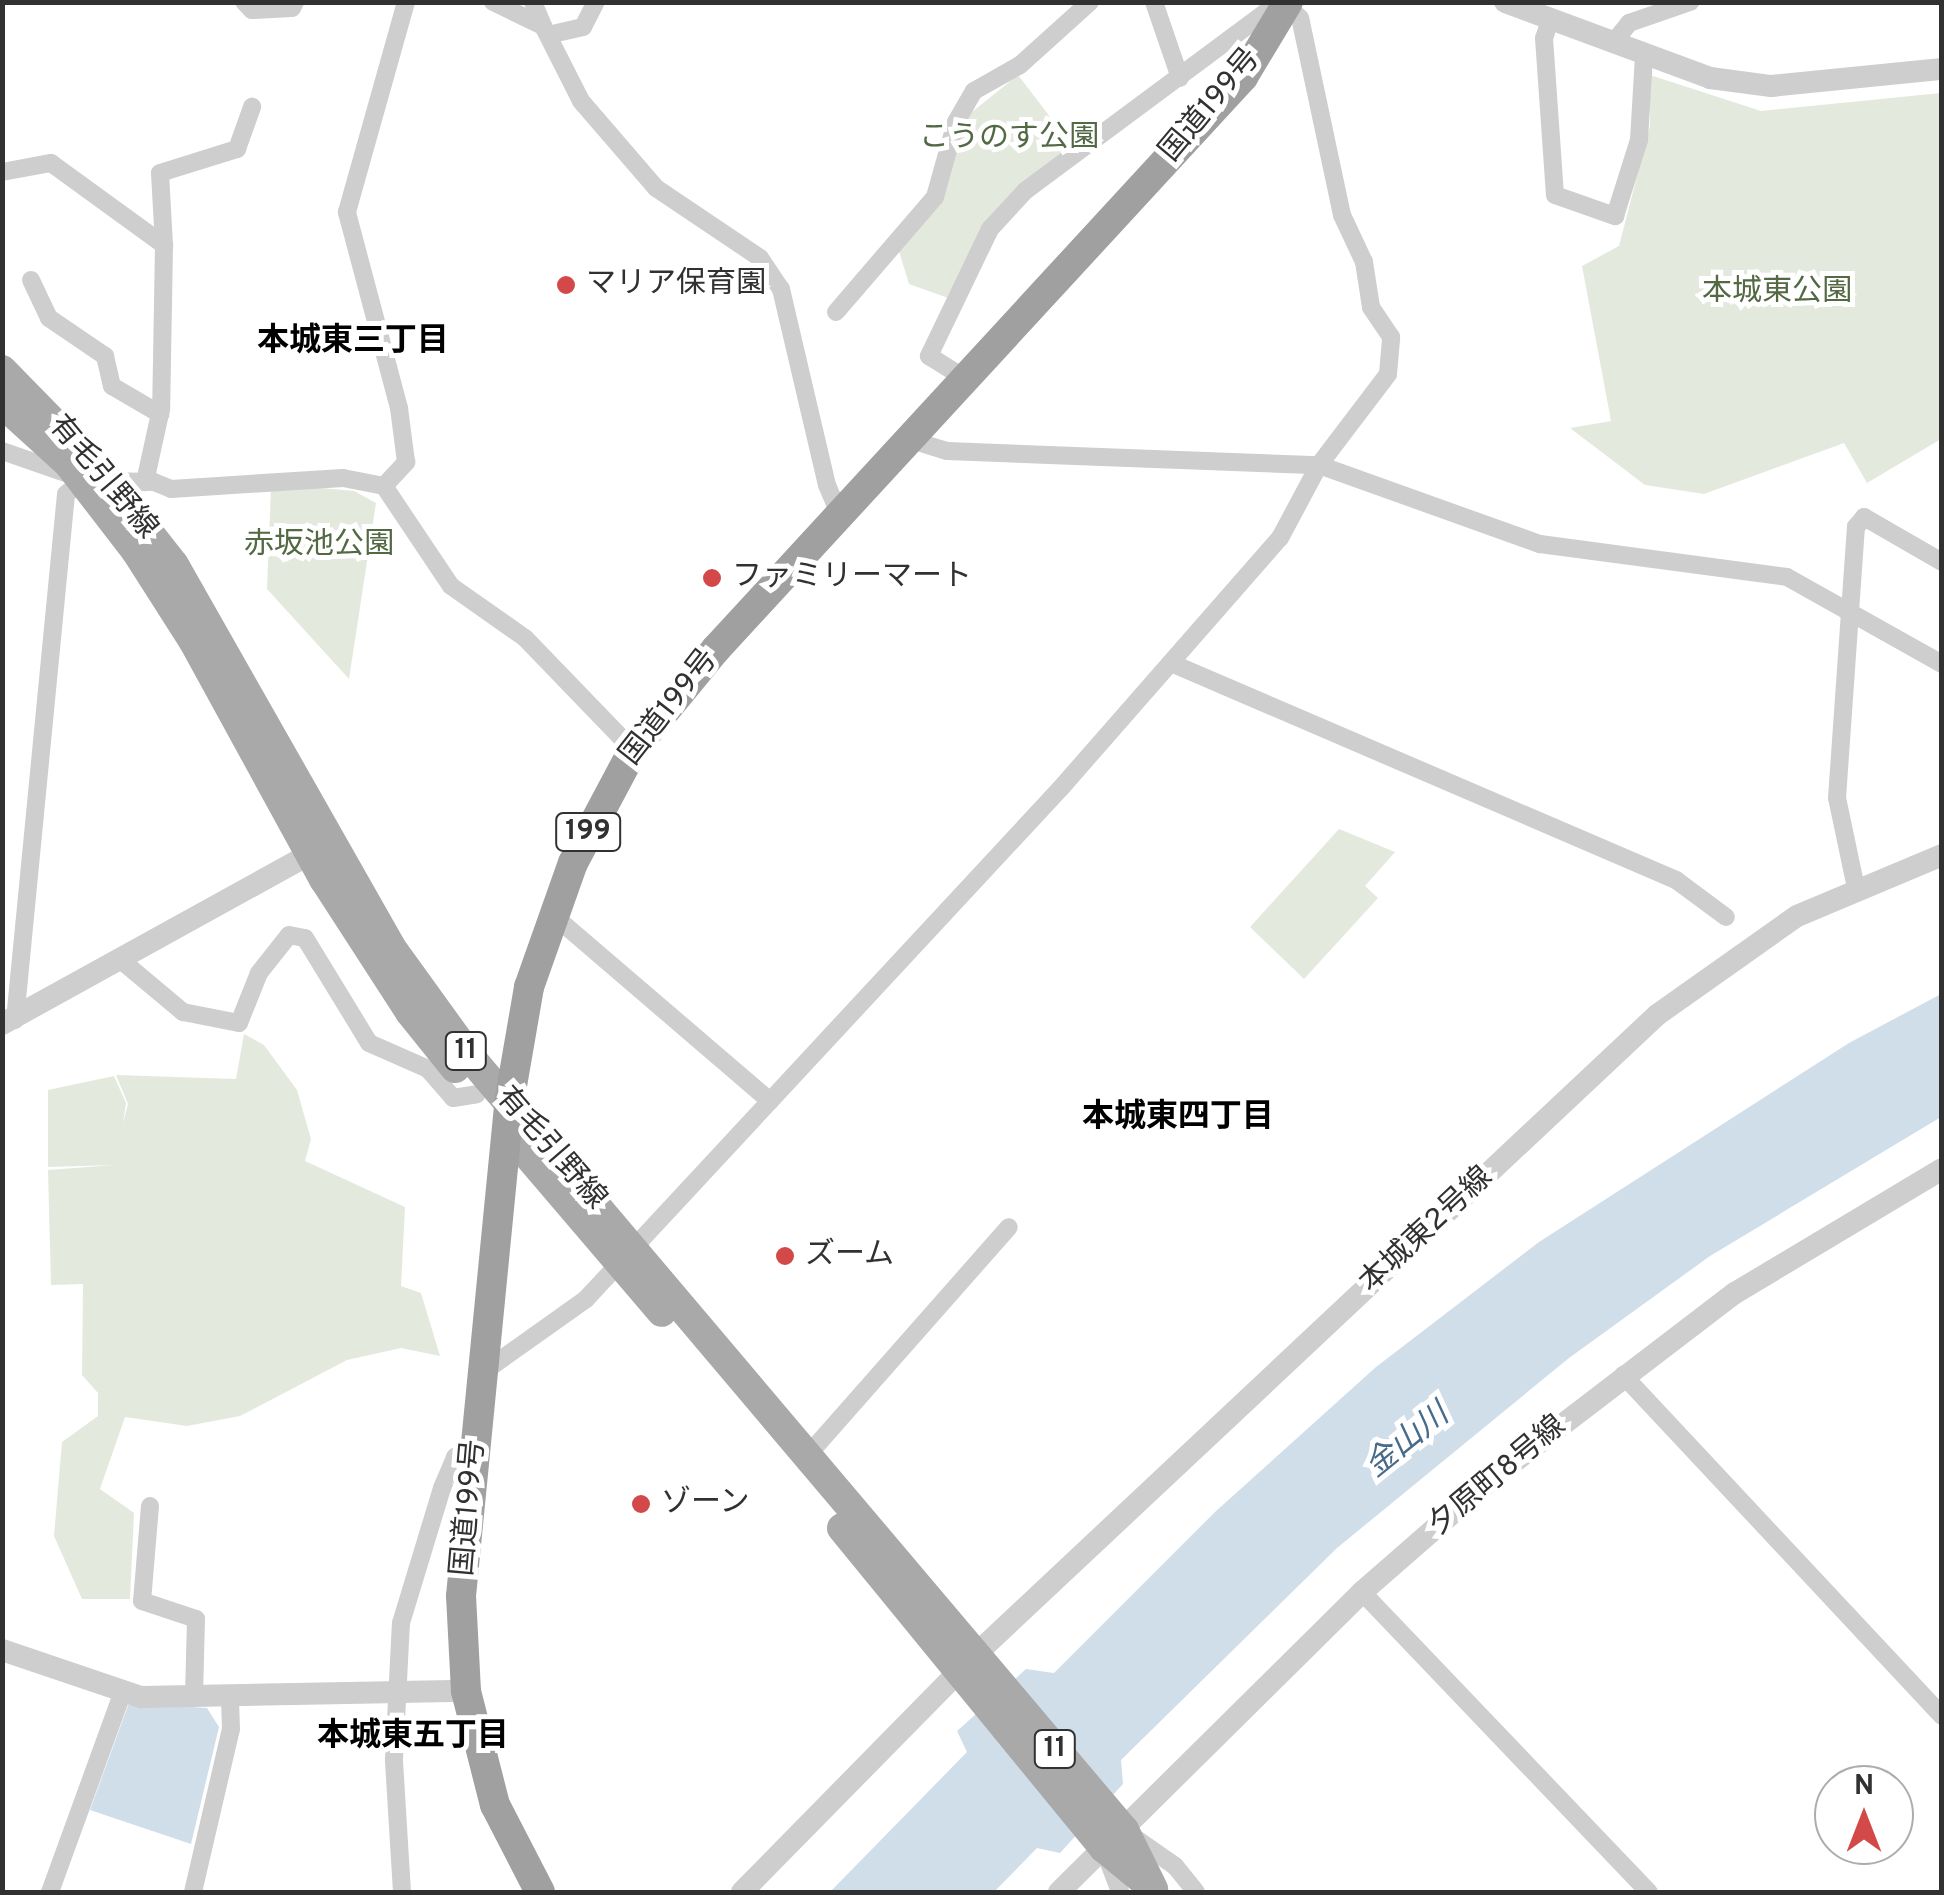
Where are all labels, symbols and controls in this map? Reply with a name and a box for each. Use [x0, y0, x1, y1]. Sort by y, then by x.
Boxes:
street label: 国道199号 [1153, 42, 1269, 170]
park label: こうのす公園 [919, 121, 1099, 157]
place label: マリア保育園 [586, 267, 766, 303]
marker: マリア保育園 [555, 274, 577, 296]
park label: 本城東公園 [1702, 275, 1852, 311]
district label: 本城東三丁目 [257, 323, 449, 361]
street label: 有毛引野線 [40, 409, 164, 547]
park label: 赤坂池公園 [244, 528, 394, 564]
place label: ファミリーマート [732, 560, 972, 596]
marker: ファミリーマート [701, 567, 723, 589]
street label: 国道199号 [614, 643, 726, 773]
road number: 199 [553, 809, 623, 855]
road number: 11 [444, 1028, 488, 1074]
street label: 有毛引野線 [487, 1081, 613, 1217]
district label: 本城東四丁目 [1082, 1099, 1274, 1137]
street label: 本城東2号線 [1353, 1160, 1501, 1302]
place label: ズーム [805, 1238, 895, 1274]
marker: ズーム [774, 1245, 796, 1267]
water label: 金山川 [1359, 1397, 1457, 1487]
street label: 夕原町8号線 [1422, 1409, 1574, 1545]
street label: 国道199号 [446, 1438, 494, 1578]
place label: ゾーン [661, 1486, 751, 1522]
marker: ゾーン [630, 1493, 652, 1515]
district label: 本城東五丁目 [317, 1718, 509, 1756]
road number: 11 [1032, 1726, 1078, 1772]
north arrow [1814, 1765, 1914, 1865]
text: N [1854, 1769, 1874, 1805]

